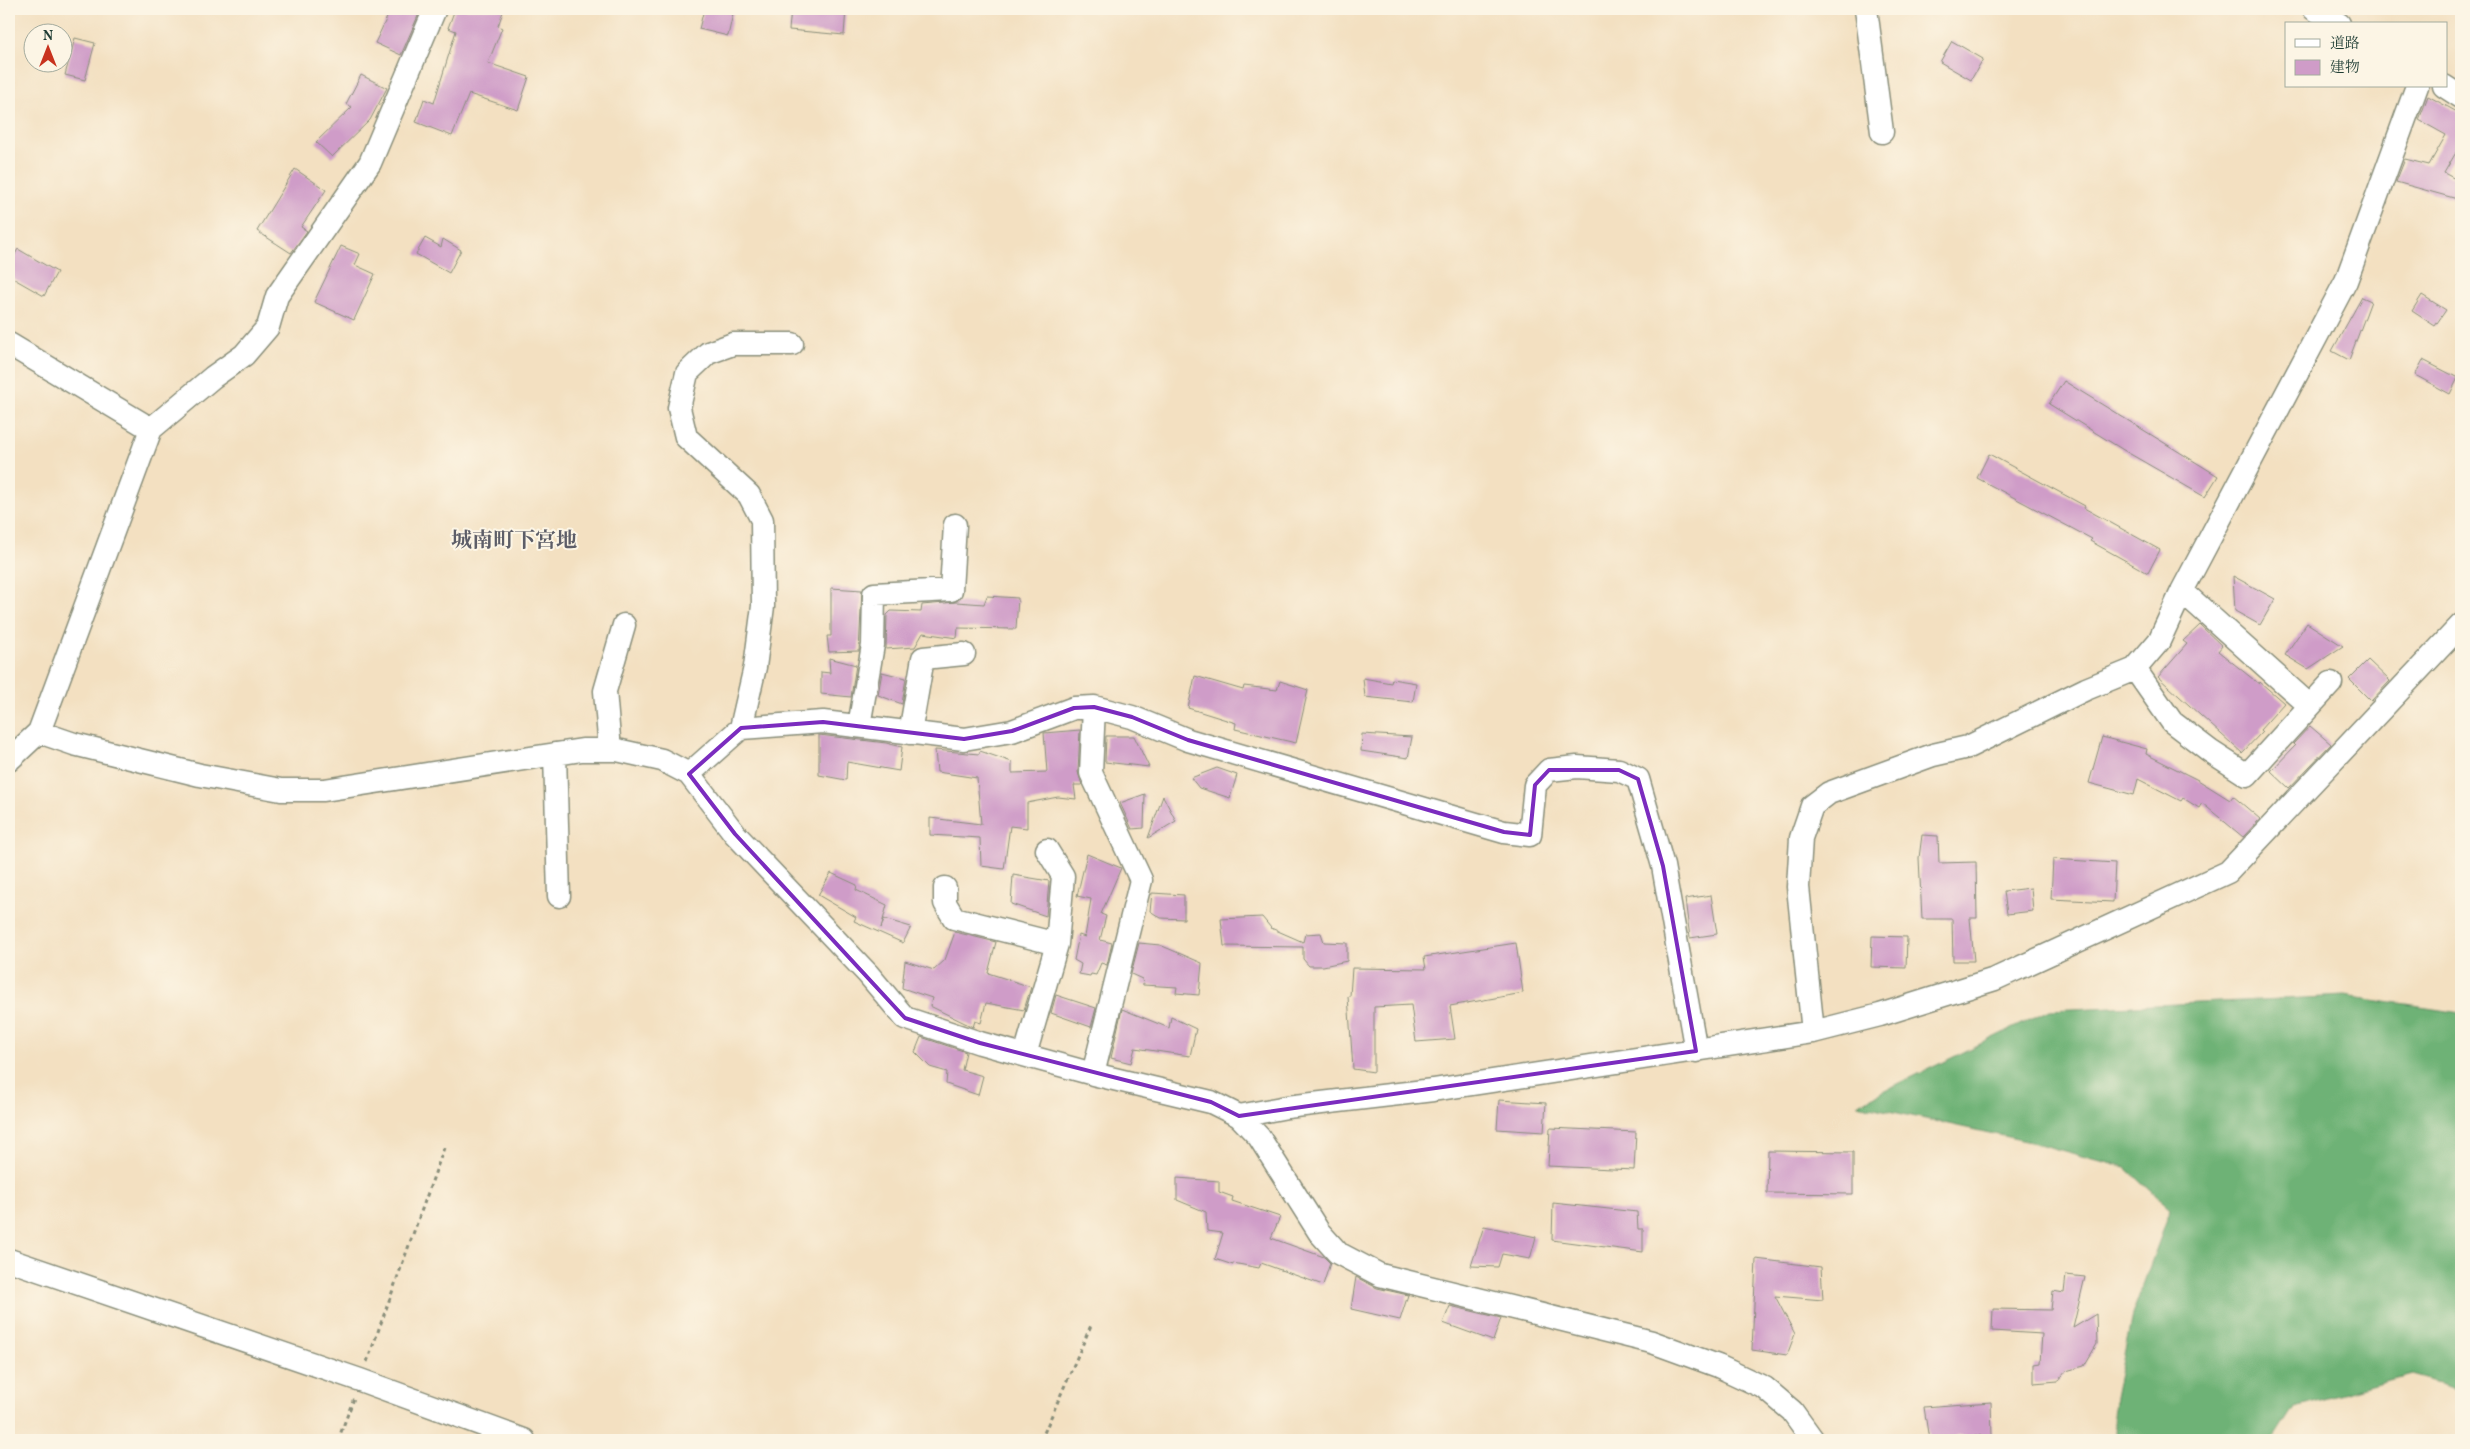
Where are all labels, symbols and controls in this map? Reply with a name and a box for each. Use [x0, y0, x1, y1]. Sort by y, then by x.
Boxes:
north arrow [22, 22, 72, 72]
legend [2285, 22, 2448, 88]
text: N [43, 27, 53, 46]
text: 道路 [2330, 34, 2360, 55]
text: 建物 [2330, 58, 2360, 79]
district label: 城南町下宮地 [451, 527, 577, 556]

